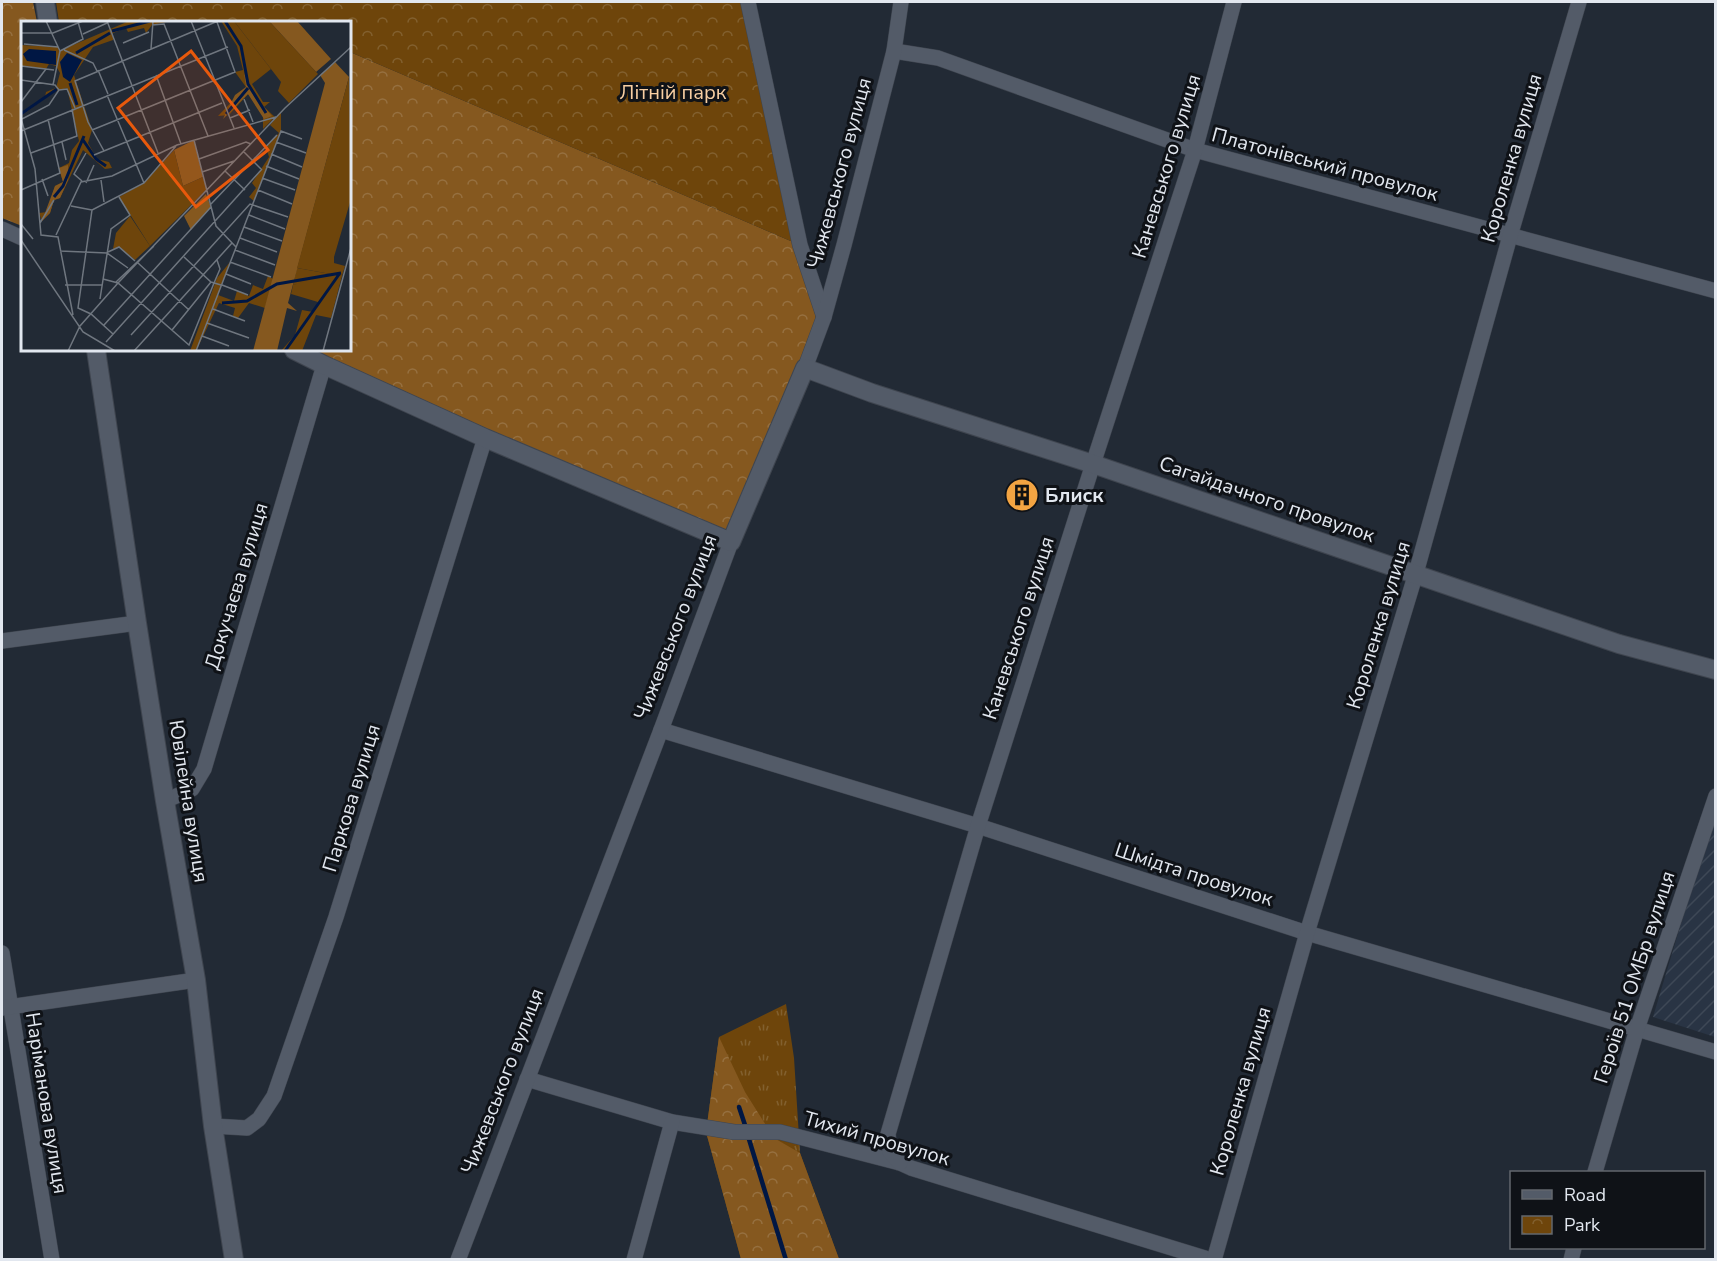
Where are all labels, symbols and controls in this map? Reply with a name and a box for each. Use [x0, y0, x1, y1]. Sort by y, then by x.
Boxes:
inset map [21, 21, 351, 351]
street label: Каневського вулиця [1126, 71, 1207, 261]
street label: Короленка вулиця [1474, 71, 1548, 246]
street label: Чижевського вулиця [801, 75, 878, 272]
park label: Літній парк [620, 79, 727, 106]
street label: Платонівський провулок [1209, 121, 1441, 208]
street label: Сагайдачного провулок [1156, 450, 1379, 549]
building icon: Блиск [1004, 477, 1040, 513]
place label: Блиск [1045, 482, 1104, 509]
street label: Докучаєва вулиця [198, 499, 275, 673]
street label: Чижевського вулиця [628, 531, 723, 724]
street label: Каневського вулиця [976, 533, 1061, 723]
street label: Короленка вулиця [1340, 538, 1417, 712]
street label: Ювілейна вулиця [162, 718, 215, 884]
street label: Паркова вулиця [316, 721, 387, 875]
street label: Шмідта провулок [1111, 836, 1277, 913]
street label: Героїв 51 ОМБр вулиця [1587, 867, 1682, 1087]
street label: Чижевського вулиця [455, 985, 550, 1178]
street label: Короленка вулиця [1203, 1004, 1277, 1179]
street label: Наріманова вулиця [19, 1010, 74, 1196]
street label: Тихий провулок [801, 1105, 953, 1172]
legend [1510, 1171, 1705, 1249]
text: Road [1564, 1183, 1606, 1207]
text: Park [1564, 1213, 1601, 1237]

